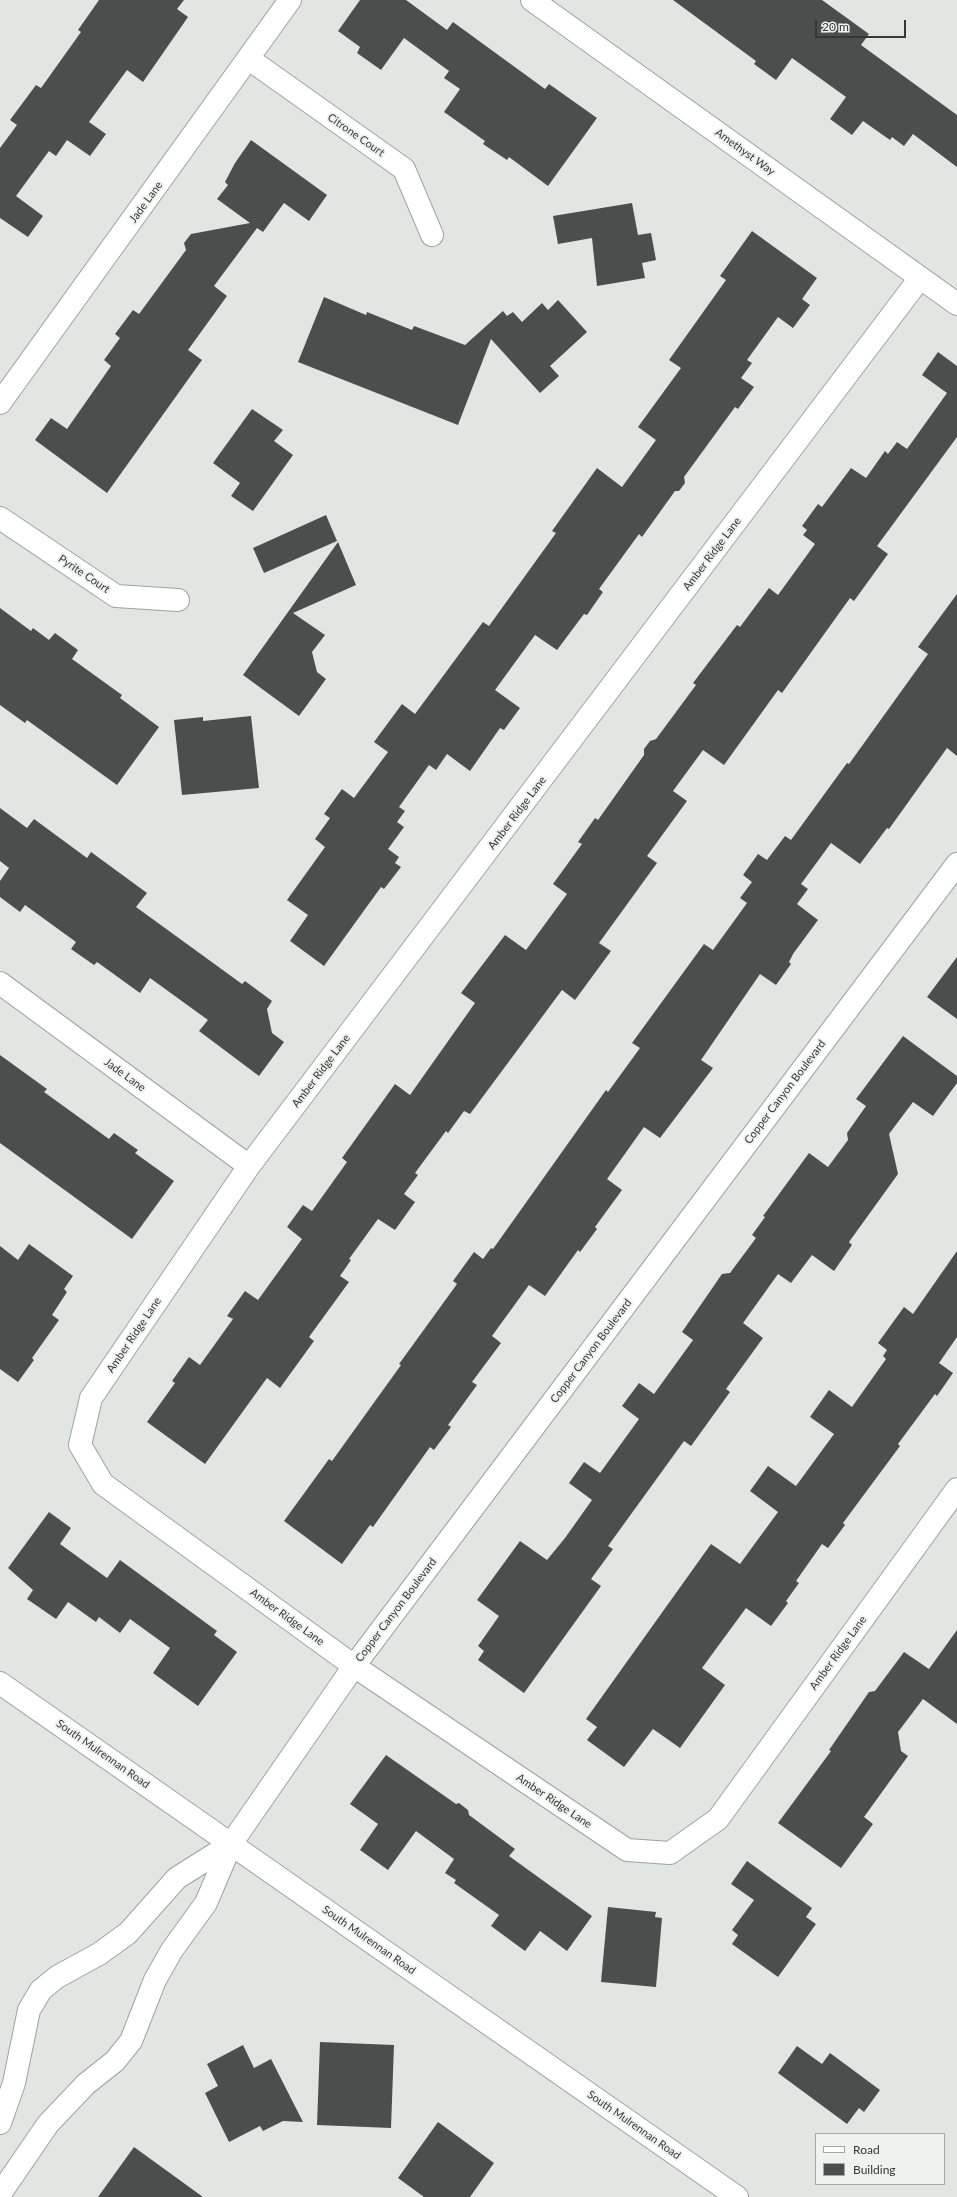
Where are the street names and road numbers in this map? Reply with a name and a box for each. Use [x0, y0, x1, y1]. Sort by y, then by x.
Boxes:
street label: Citrone Court [325, 111, 387, 159]
street label: Amethyst Way [712, 126, 778, 178]
street label: Jade Lane [127, 179, 165, 225]
street label: Amber Ridge Lane [680, 515, 744, 593]
street label: Pyrite Court [56, 552, 112, 596]
street label: Amber Ridge Lane [485, 774, 549, 852]
street label: Amber Ridge Lane [289, 1032, 353, 1110]
street label: Copper Canyon Boulevard [742, 1037, 828, 1147]
street label: Jade Lane [102, 1056, 148, 1094]
street label: Amber Ridge Lane [104, 1295, 164, 1375]
street label: Copper Canyon Boulevard [548, 1296, 634, 1406]
street label: Copper Canyon Boulevard [353, 1555, 439, 1665]
street label: Amber Ridge Lane [247, 1586, 327, 1648]
street label: Amber Ridge Lane [807, 1613, 869, 1693]
street label: South Mulrennan Road [54, 1717, 152, 1791]
street label: Amber Ridge Lane [514, 1771, 594, 1831]
street label: South Mulrennan Road [320, 1903, 418, 1977]
street label: South Mulrennan Road [585, 2088, 683, 2162]

